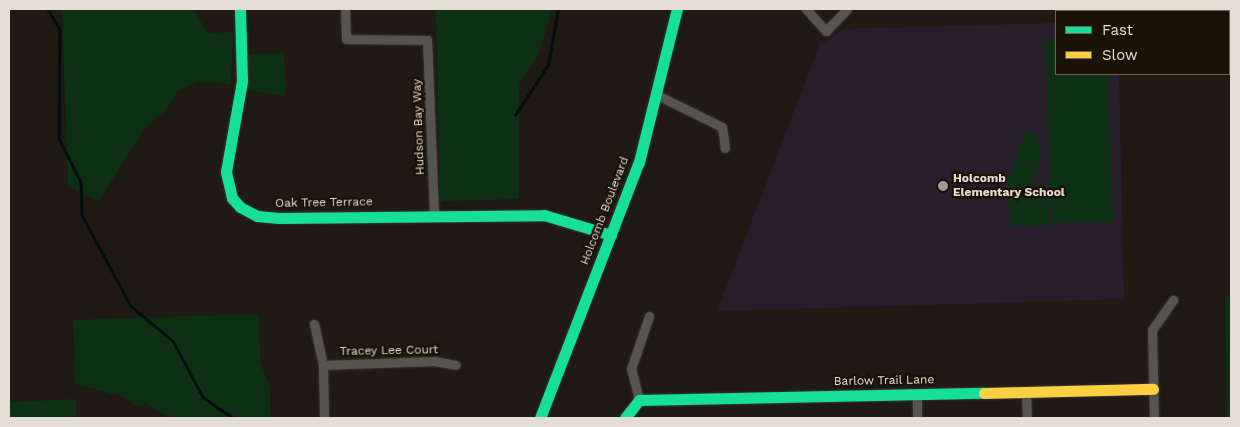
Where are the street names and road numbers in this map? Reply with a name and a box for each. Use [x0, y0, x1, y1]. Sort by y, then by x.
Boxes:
street label: Hudson Bay Way [410, 78, 428, 176]
street label: Holcomb Boulevard [578, 155, 632, 267]
street label: Oak Tree Terrace [275, 195, 373, 211]
street label: Tracey Lee Court [339, 343, 439, 359]
street label: Barlow Trail Lane [833, 373, 935, 389]

